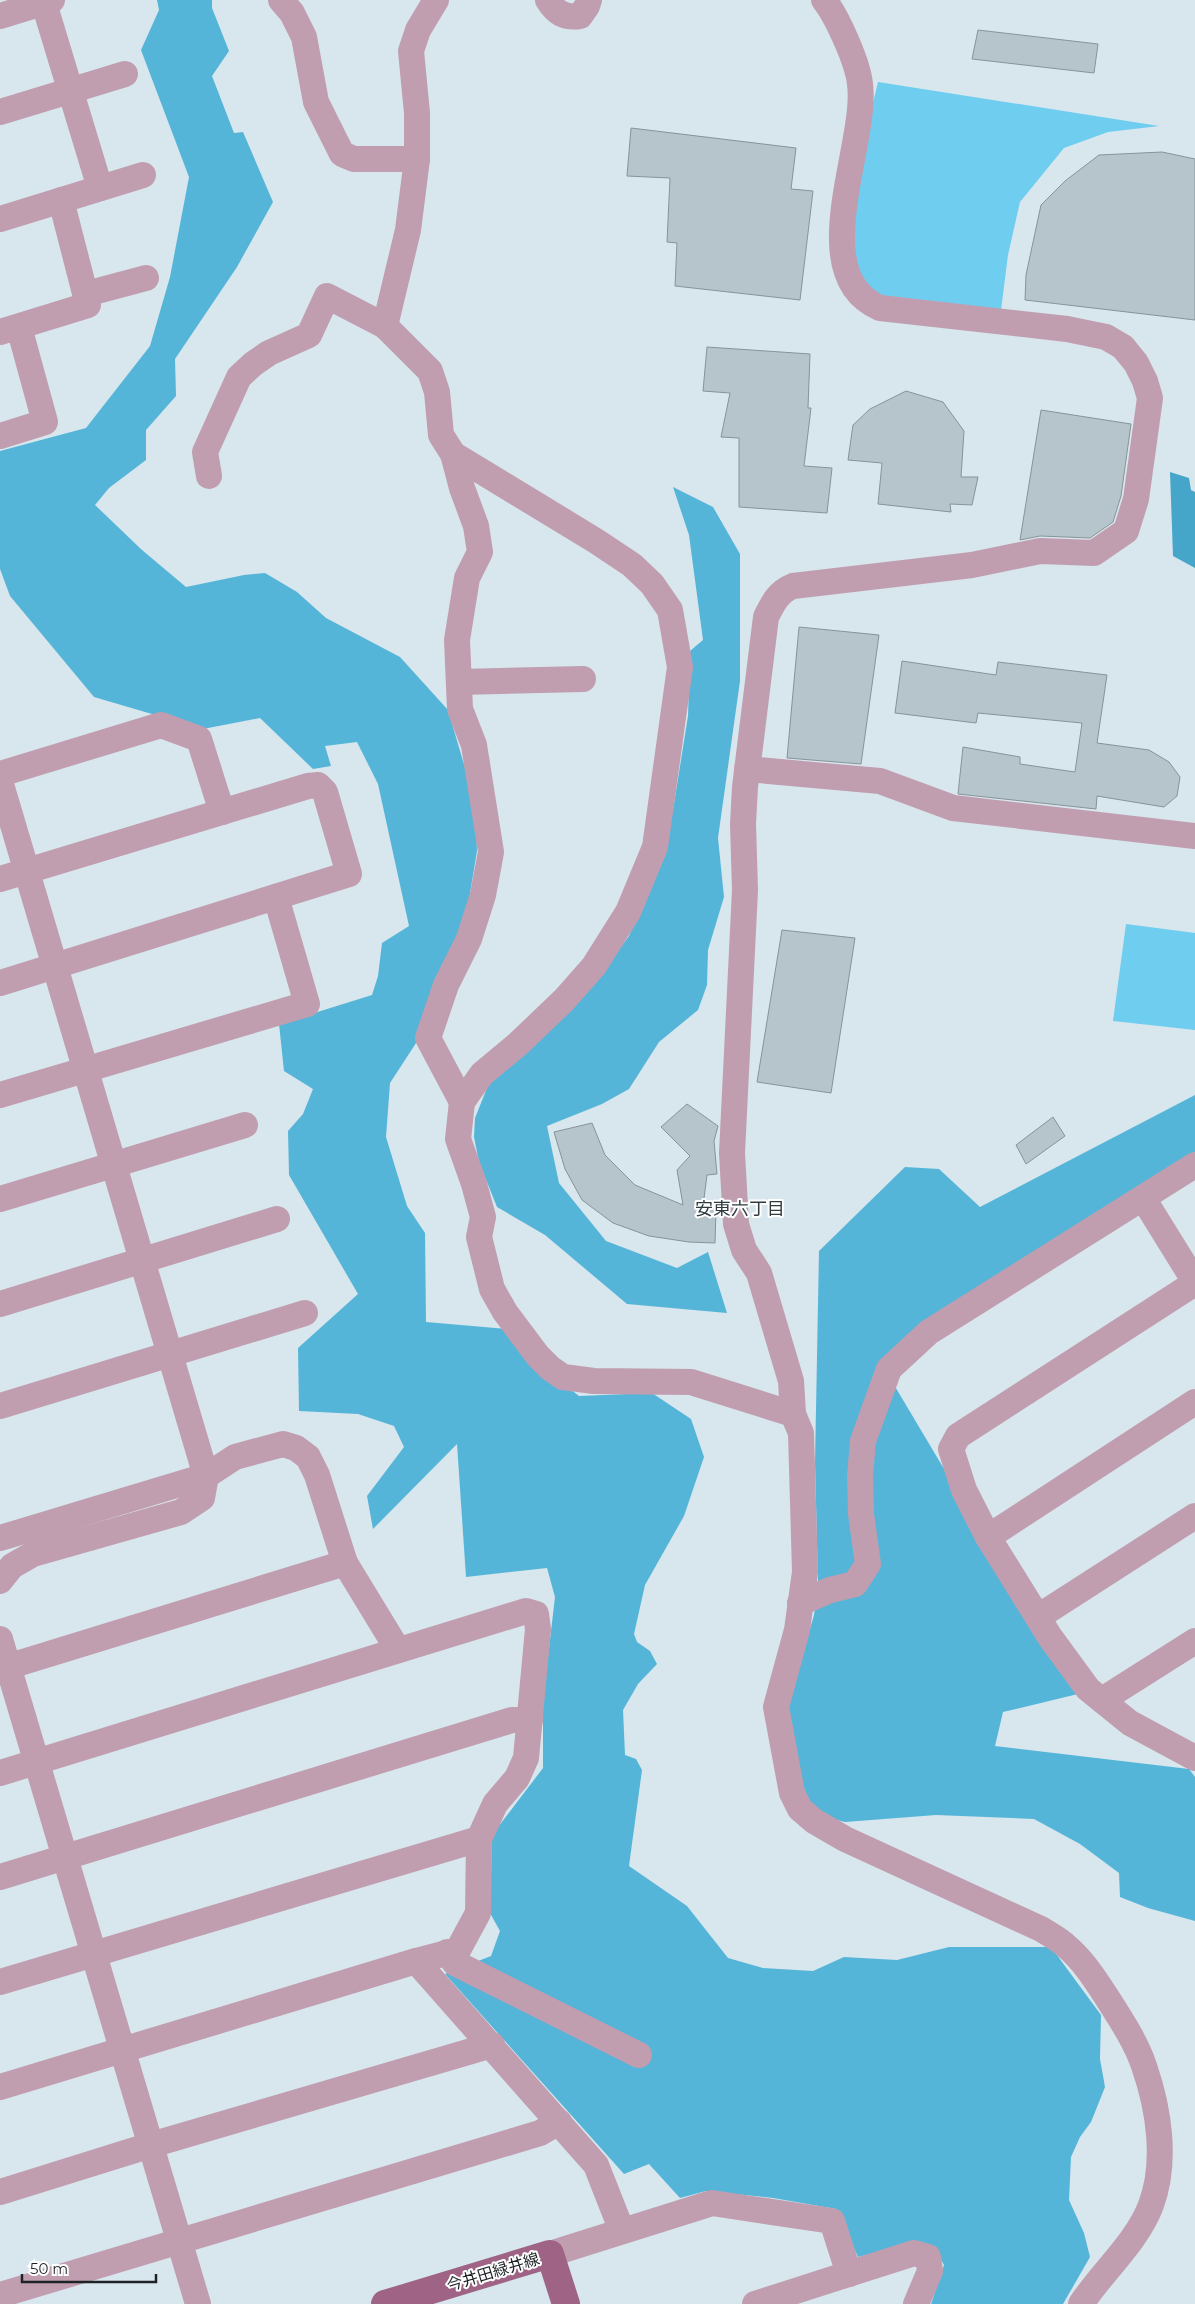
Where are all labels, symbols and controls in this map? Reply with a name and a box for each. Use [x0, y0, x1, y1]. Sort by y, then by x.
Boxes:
district label: 安東六丁目 [695, 1198, 785, 1220]
street label: 今井田緑井線 [444, 2249, 542, 2295]
scale bar [22, 2252, 156, 2284]
text: 50 m [30, 2259, 68, 2278]

